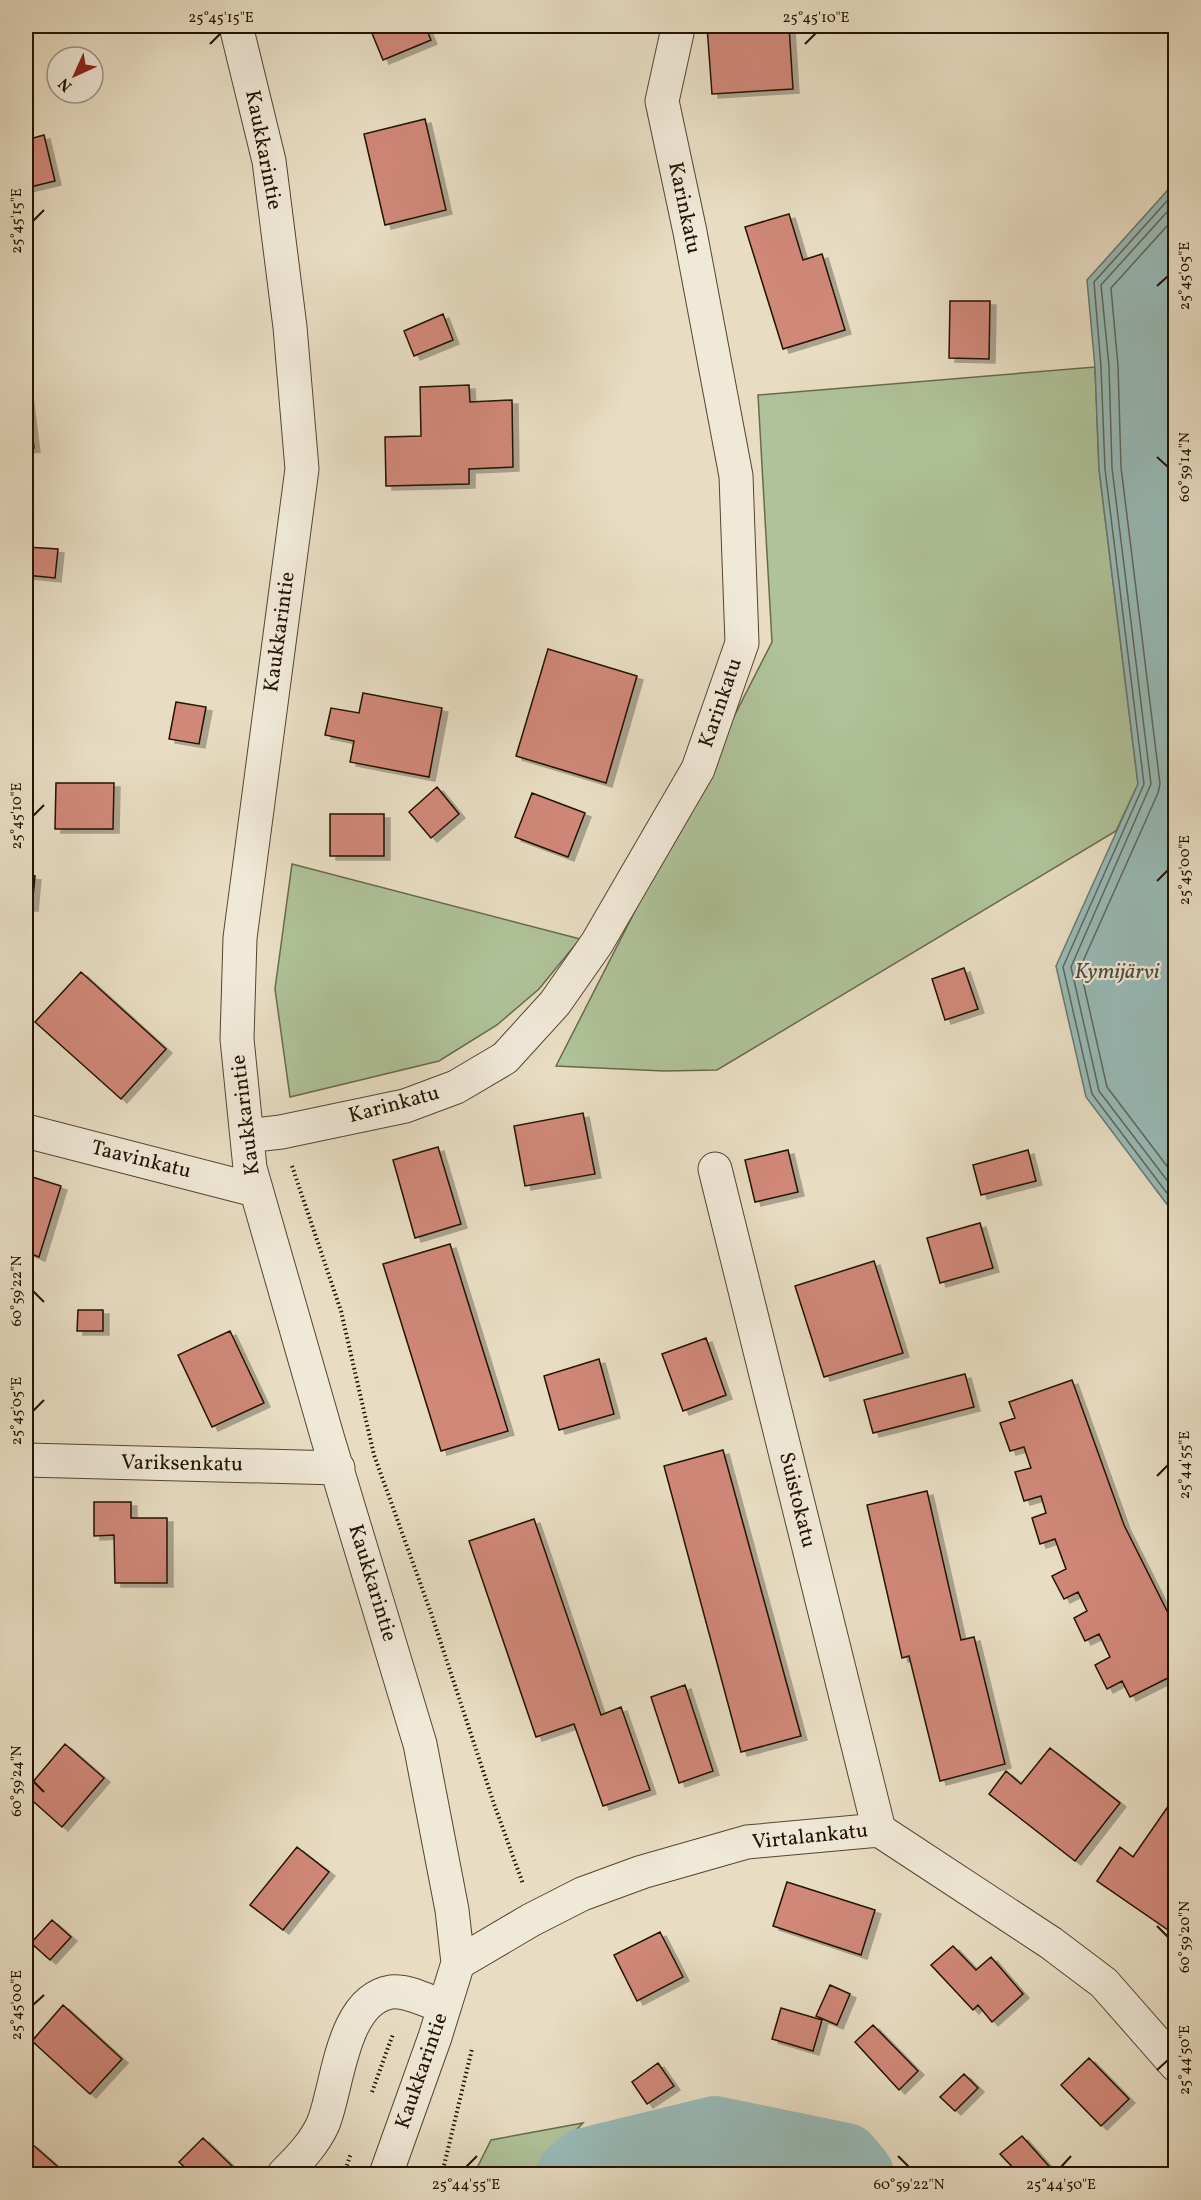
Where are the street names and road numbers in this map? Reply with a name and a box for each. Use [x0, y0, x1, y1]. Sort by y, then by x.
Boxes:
street label: Kaukkarintie [237, 88, 289, 212]
street label: Karinkatu [660, 159, 708, 257]
street label: Kaukkarintie [257, 570, 303, 694]
street label: Karinkatu [692, 654, 750, 752]
street label: Kaukkarintie [224, 1053, 268, 1177]
street label: Karinkatu [345, 1079, 443, 1131]
street label: Taavinkatu [88, 1134, 194, 1186]
street label: Variksenkatu [121, 1448, 243, 1480]
street label: Suistokatu [771, 1449, 823, 1551]
street label: Kaukkarintie [340, 1521, 404, 1645]
street label: Virtalankatu [751, 1816, 869, 1858]
street label: Kaukkarintie [389, 2009, 455, 2133]

